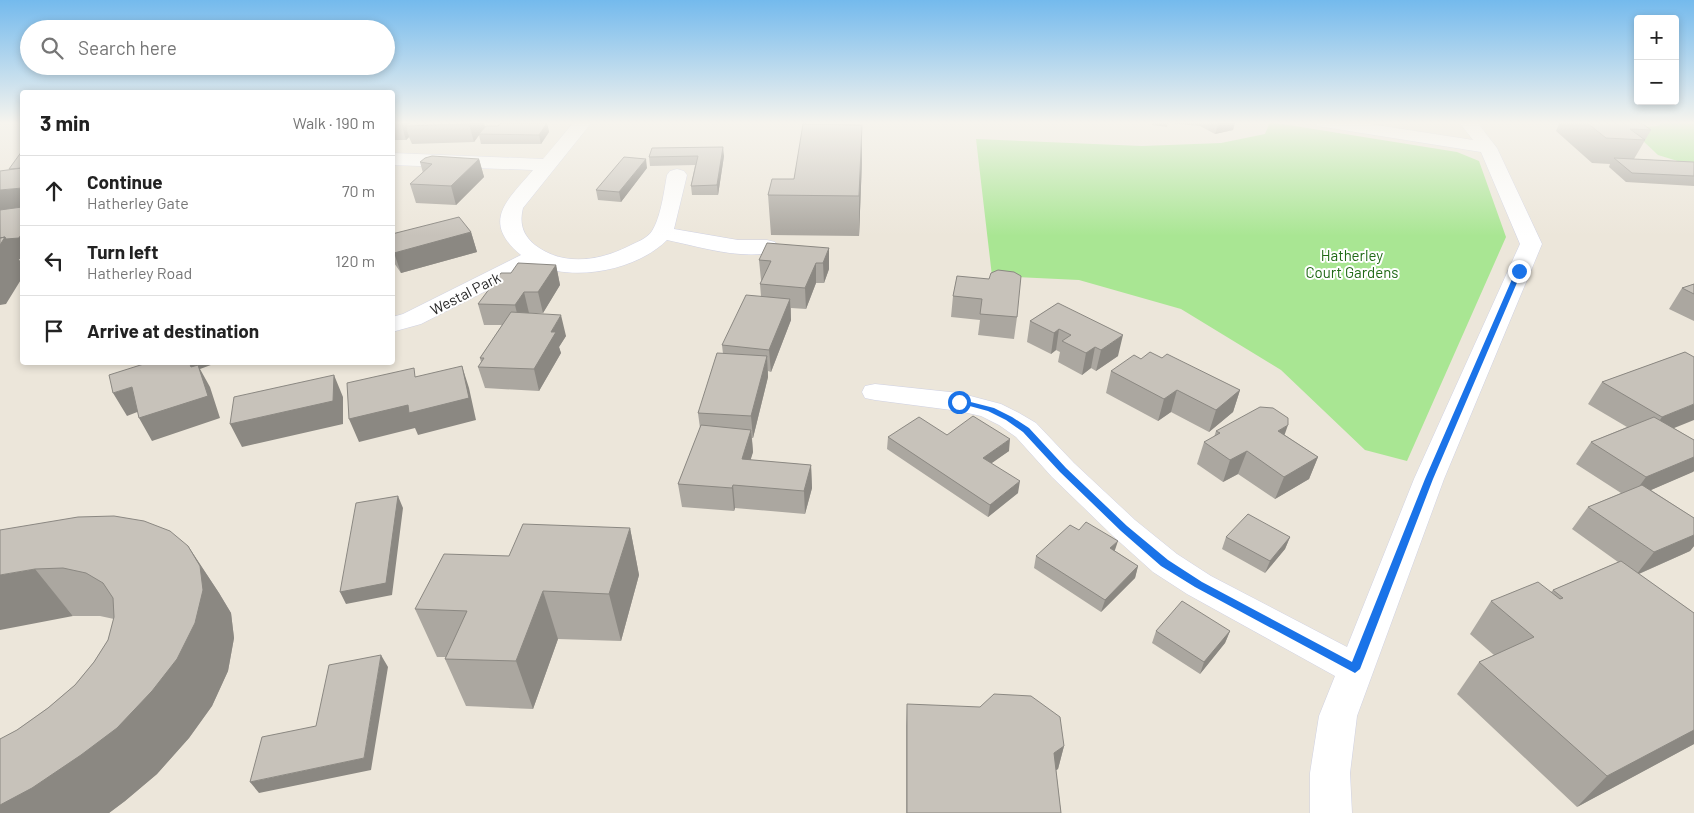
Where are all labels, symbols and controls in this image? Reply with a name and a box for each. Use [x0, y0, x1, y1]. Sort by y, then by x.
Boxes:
map controls [1634, 15, 1679, 105]
button: + [1634, 15, 1679, 60]
search box [20, 20, 395, 75]
icon: search [38, 34, 66, 62]
text: Search here [78, 36, 177, 59]
button: − [1634, 60, 1679, 105]
text: 3 min [40, 110, 90, 135]
text: Walk · 190 m [293, 113, 375, 132]
text: Continue [87, 170, 163, 193]
icon: ahead [40, 177, 68, 205]
text: 70 m [342, 181, 375, 200]
text: Hatherley Gate [87, 193, 189, 212]
text: Turn left [87, 240, 158, 263]
park label: Hatherley Court Gardens [1305, 246, 1399, 281]
icon: left [40, 247, 68, 275]
text: 120 m [335, 251, 375, 270]
route end [1508, 260, 1531, 283]
text: Hatherley Road [87, 263, 192, 282]
street label: Westal Park [427, 267, 504, 318]
icon: arrive [40, 317, 68, 345]
text: Arrive at destination [87, 319, 259, 342]
route start [948, 391, 971, 414]

